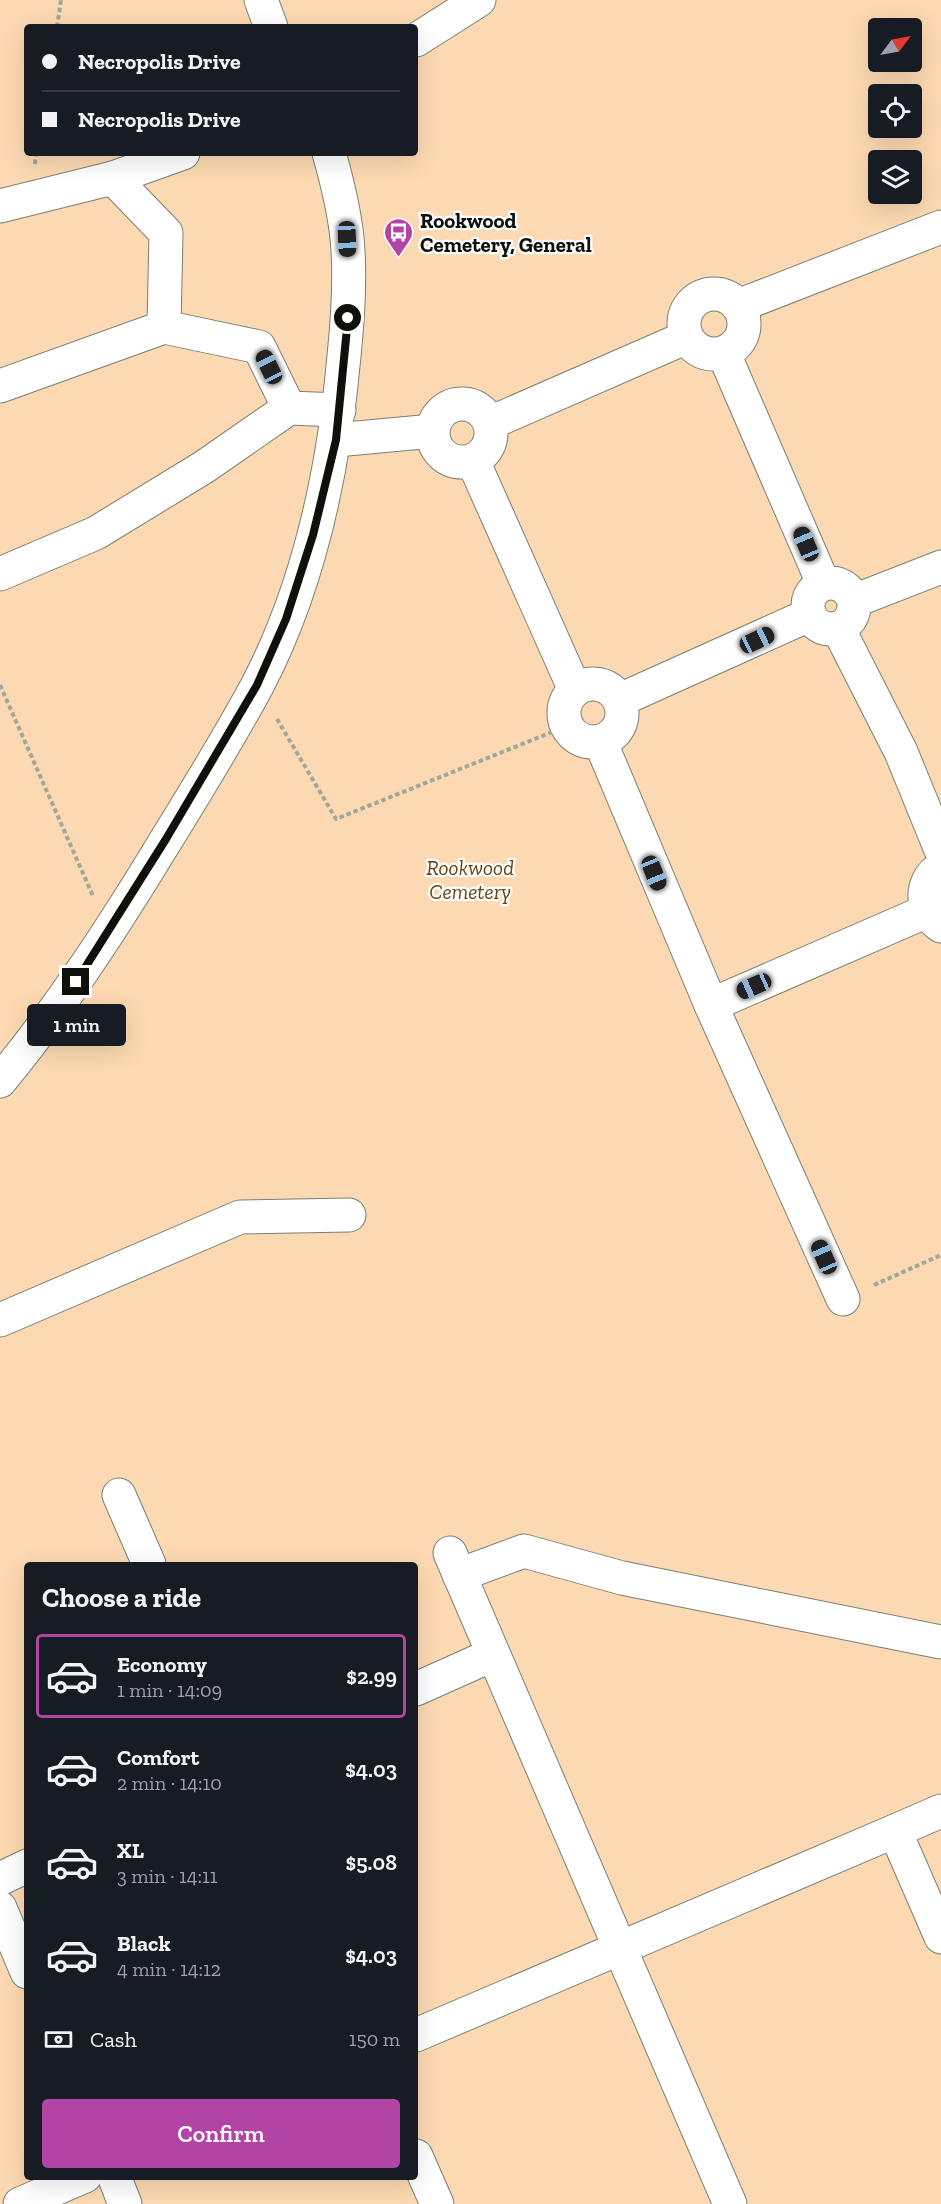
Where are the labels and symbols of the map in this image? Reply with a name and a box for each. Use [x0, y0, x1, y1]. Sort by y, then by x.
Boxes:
north arrow [868, 18, 922, 72]
place label: Rookwood Cemetery, General [420, 208, 592, 257]
bus stop icon: Rookwood Cemetery, General [383, 216, 415, 258]
car [337, 221, 357, 257]
route start [334, 304, 361, 331]
car [253, 347, 285, 387]
car [791, 524, 821, 564]
car [737, 624, 777, 656]
car [639, 853, 669, 893]
park label: Rookwood Cemetery [426, 855, 514, 904]
route end [62, 968, 89, 995]
car [734, 970, 774, 1002]
callout: 1 min [26, 1003, 125, 1045]
car [808, 1237, 840, 1277]

